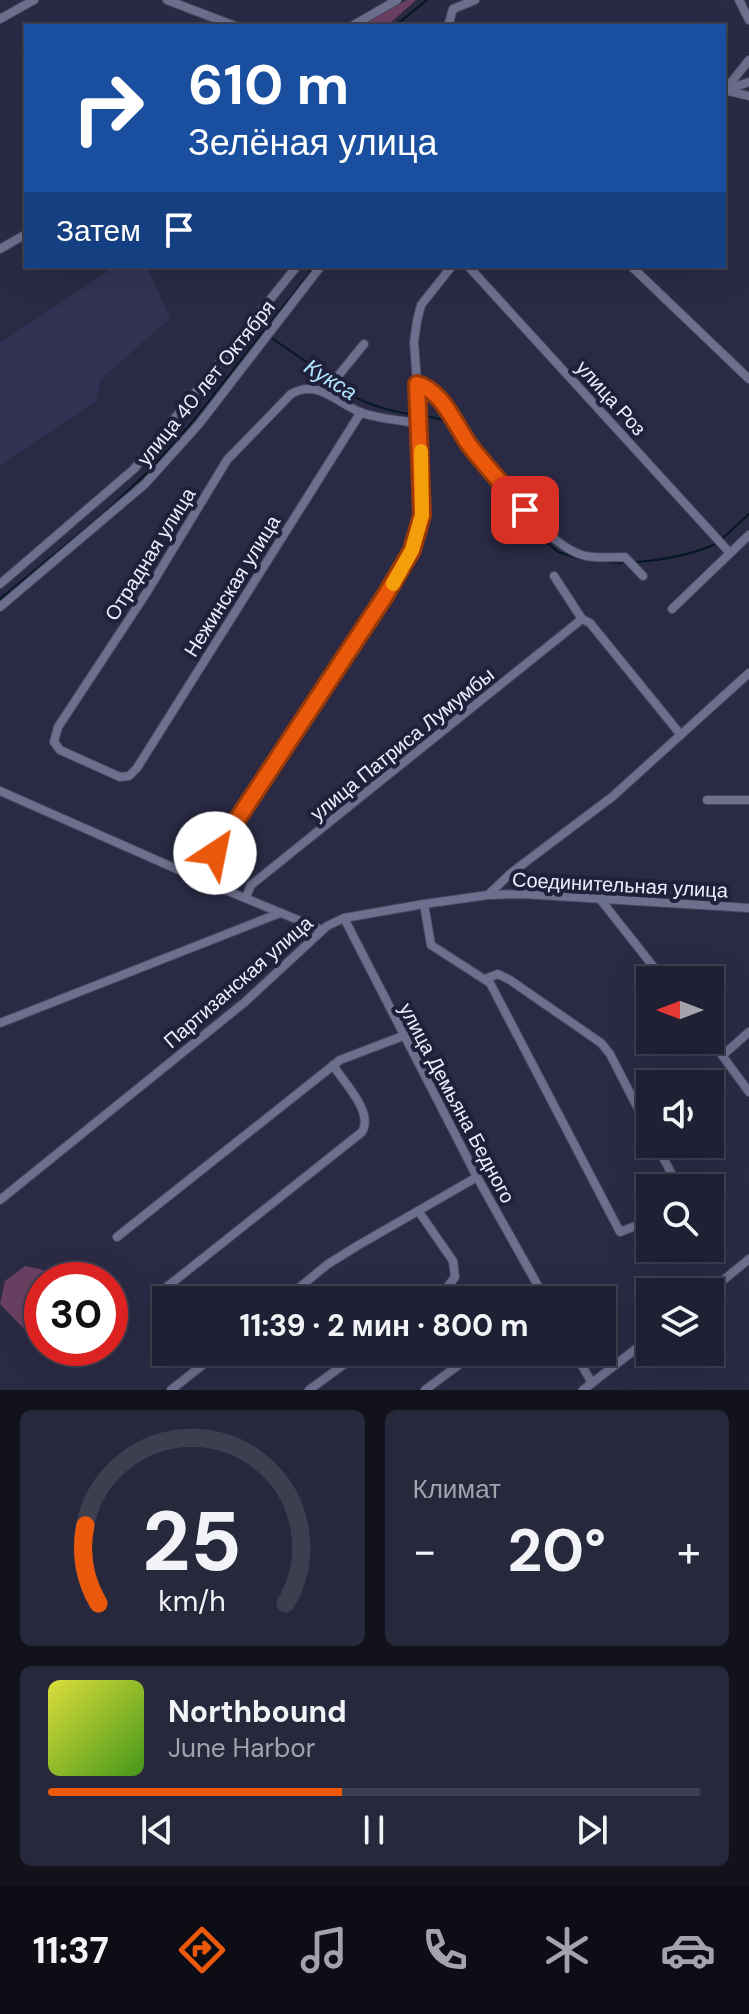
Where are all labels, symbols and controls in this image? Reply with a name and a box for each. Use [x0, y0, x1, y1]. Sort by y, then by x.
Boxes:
text: 610 m [188, 48, 349, 121]
icon: right [56, 56, 160, 160]
text: Зелёная улица [188, 119, 438, 166]
icon: arrive [157, 208, 201, 252]
text: Затем [56, 211, 141, 250]
street label: улица 40 лет Октября [131, 295, 281, 471]
water label: Кукса [299, 352, 363, 407]
street label: улица Роз [570, 355, 652, 441]
pin [491, 476, 559, 544]
street label: Отрадная улица [99, 482, 202, 625]
icon: arrive [503, 488, 547, 532]
street label: Нежинская улица [178, 510, 287, 662]
street label: улица Патриса Лумумбы [305, 662, 499, 826]
position arrow [173, 811, 257, 895]
street label: Соединительная улица [511, 866, 729, 904]
street label: Партизанская улица [158, 910, 319, 1054]
north arrow [636, 966, 724, 1054]
map controls [636, 966, 724, 1366]
street label: улица Демьяна Бедного [393, 998, 521, 1208]
button: sound [636, 1070, 724, 1158]
button: search [636, 1174, 724, 1262]
speed limit sign: 30 [24, 1262, 128, 1366]
button: layers [636, 1278, 724, 1366]
text: 11:39 · 2 мин · 800 m [240, 1306, 528, 1345]
text: Климат [413, 1472, 501, 1506]
text: 25 [142, 1487, 242, 1596]
text: 20° [508, 1511, 606, 1590]
text: − [413, 1522, 437, 1580]
text: + [677, 1522, 701, 1580]
text: km/h [158, 1583, 226, 1620]
text: Northbound [168, 1692, 347, 1731]
text: June Harbor [168, 1731, 315, 1765]
icon: previous [135, 1808, 179, 1852]
icon: pause [352, 1808, 396, 1852]
icon: next [570, 1808, 614, 1852]
icon: directions [174, 1922, 230, 1978]
icon: music [296, 1922, 352, 1978]
icon: phone [417, 1922, 473, 1978]
icon: climate [539, 1922, 595, 1978]
icon: car [660, 1922, 716, 1978]
text: 11:37 [33, 1927, 109, 1974]

